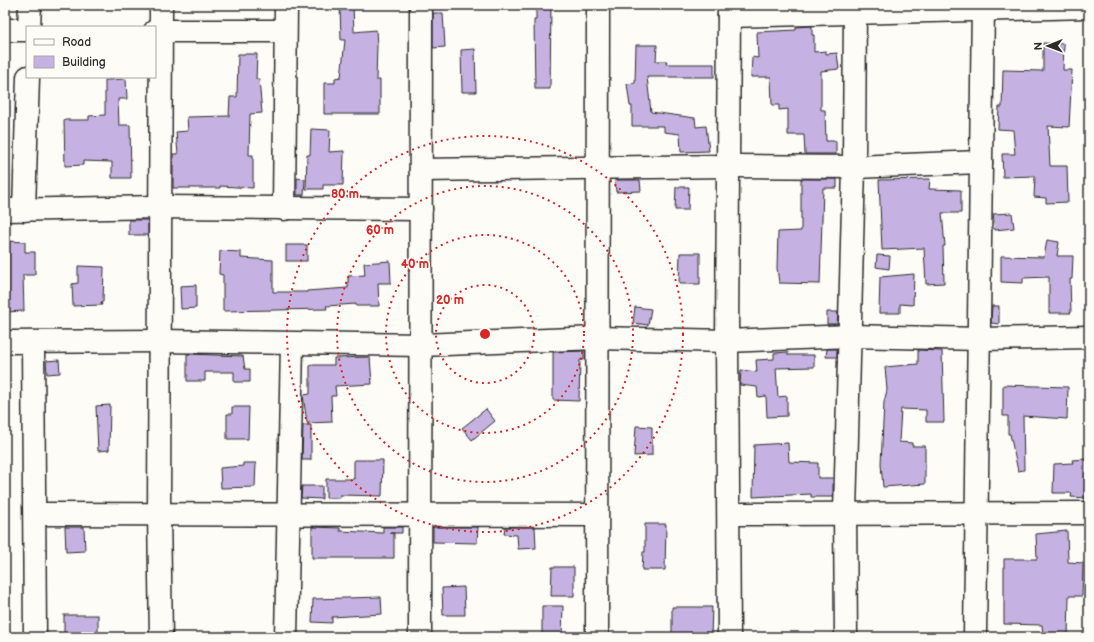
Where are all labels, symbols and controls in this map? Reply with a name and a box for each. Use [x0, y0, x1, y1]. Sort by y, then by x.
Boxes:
legend [26, 26, 156, 78]
north arrow [1028, 26, 1068, 66]
text: Road [62, 35, 91, 50]
text: N [1032, 42, 1045, 50]
text: Building [62, 55, 106, 70]
text: 80 m [331, 187, 359, 202]
text: 60 m [366, 223, 394, 238]
text: 40 m [401, 257, 429, 272]
text: 20 m [436, 293, 464, 308]
centre of rings [478, 327, 492, 341]

